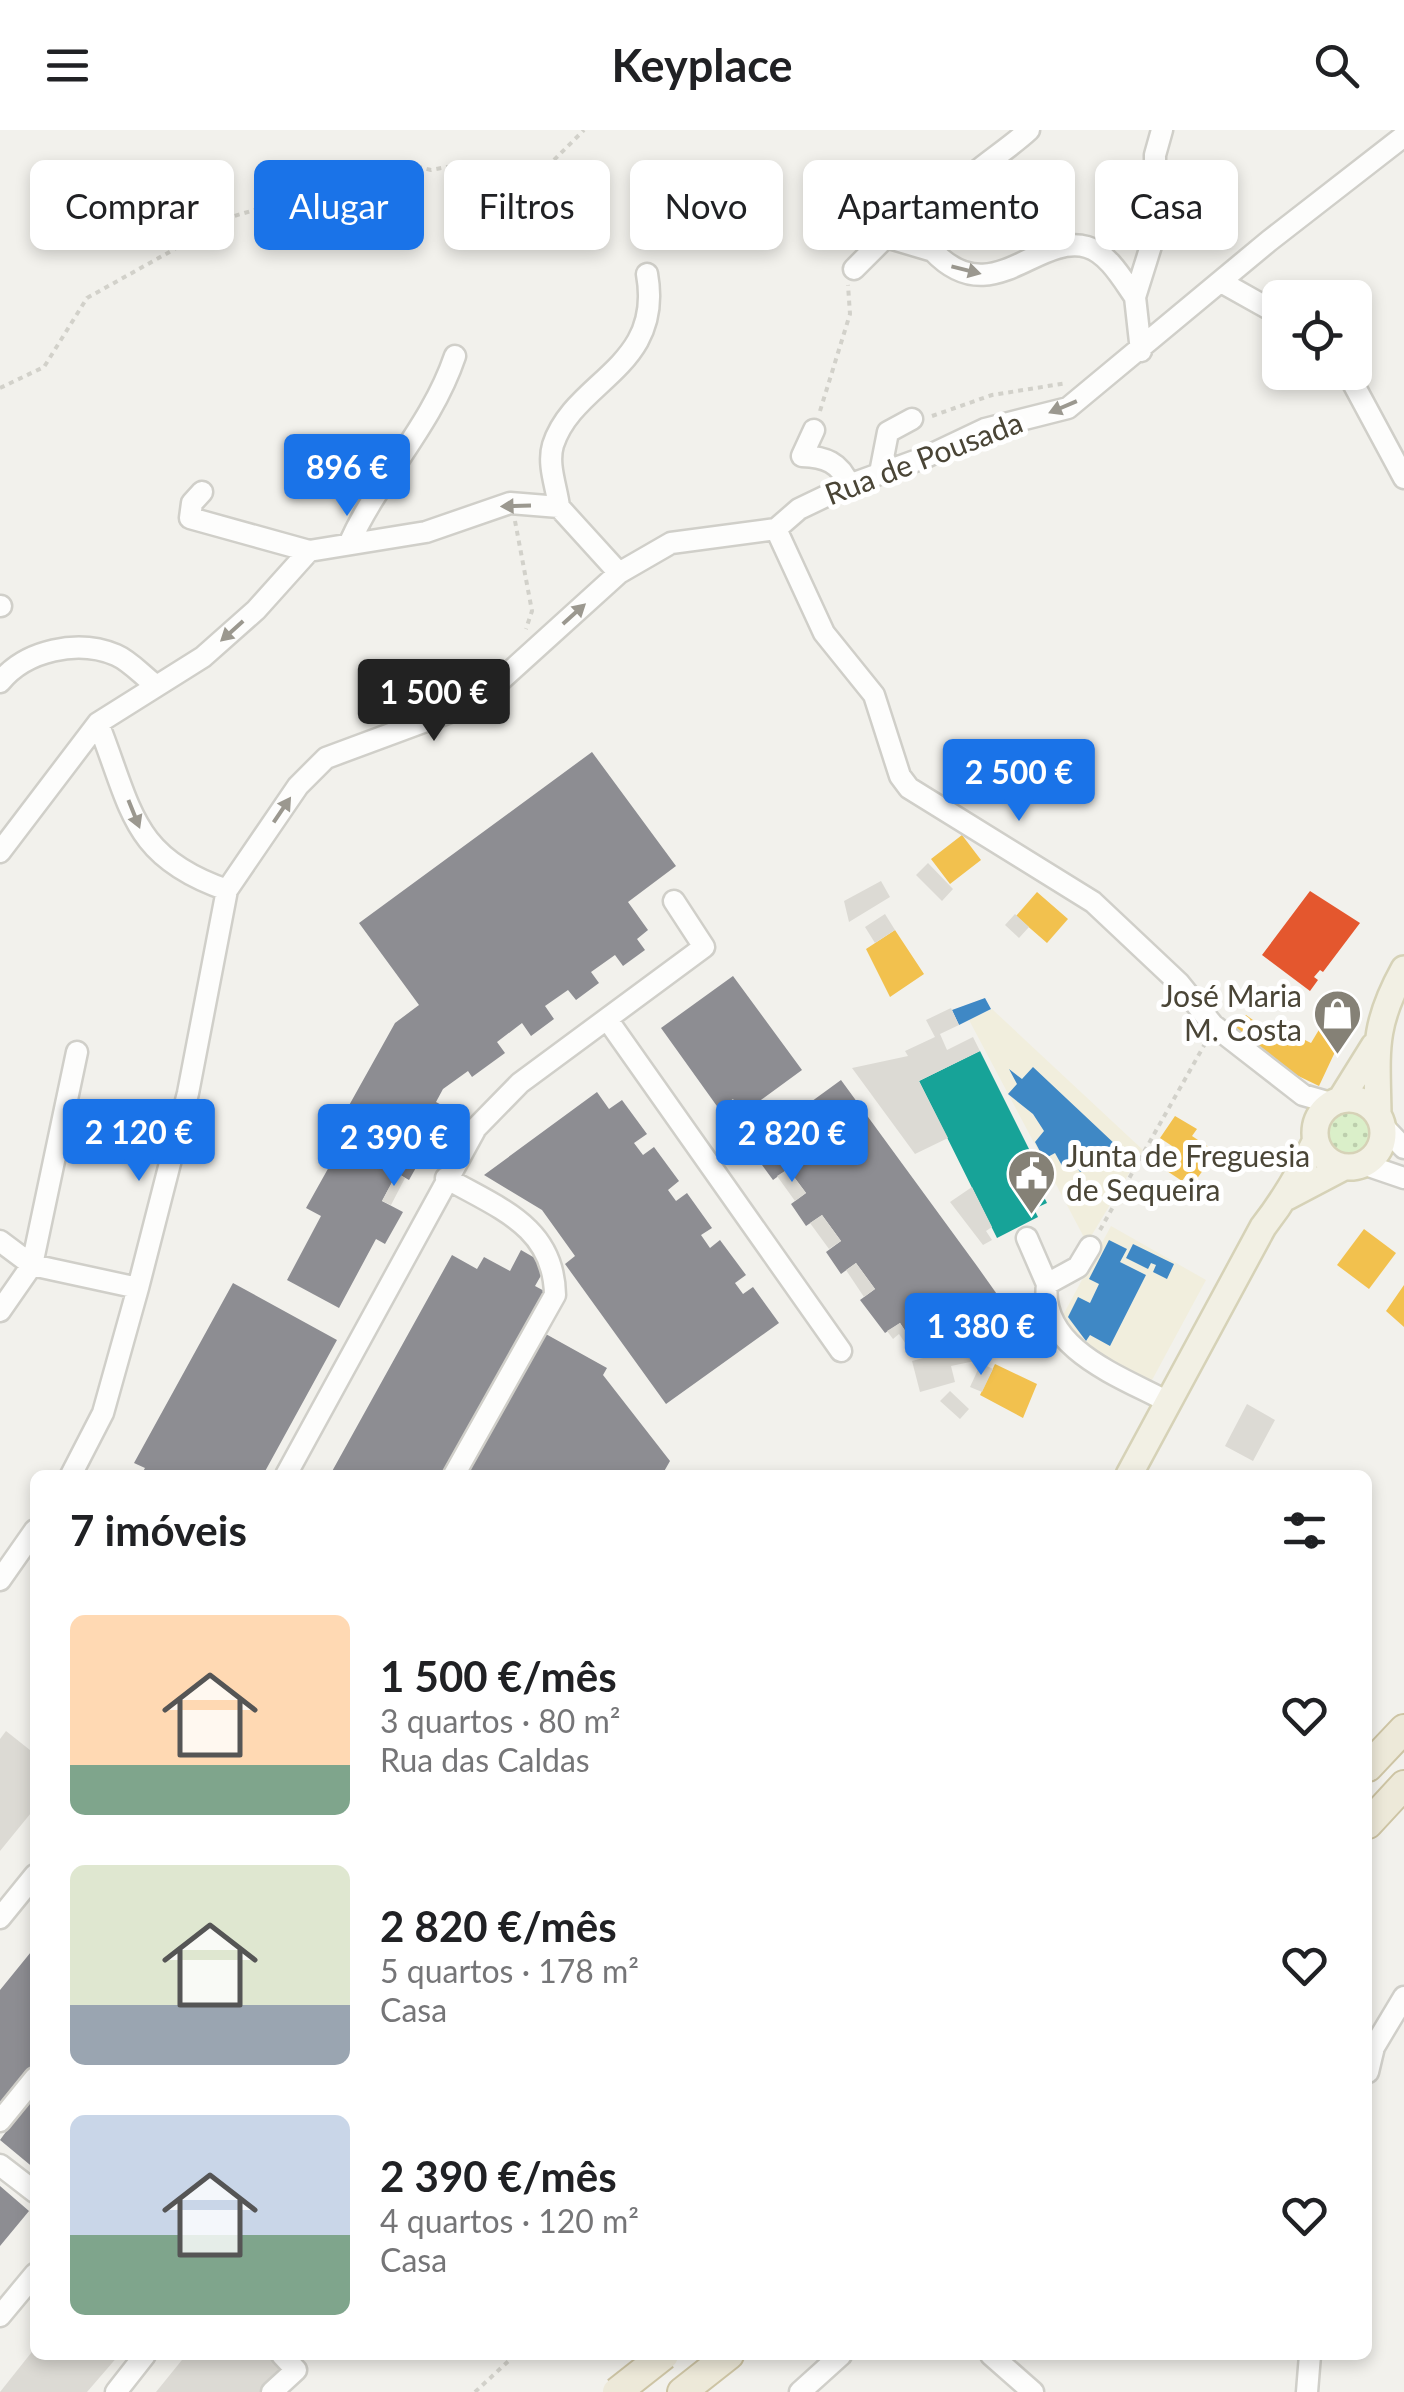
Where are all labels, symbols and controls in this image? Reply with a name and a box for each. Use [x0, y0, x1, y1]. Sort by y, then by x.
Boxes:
icon: menu [40, 38, 95, 93]
text: Keyplace [611, 38, 793, 92]
icon: search [1309, 38, 1364, 93]
chip: Comprar [30, 160, 234, 250]
chip: Alugar [254, 160, 424, 250]
chip: Filtros [444, 160, 610, 250]
chip: Novo [630, 160, 783, 250]
chip: Apartamento [803, 160, 1075, 250]
chip: Casa [1095, 160, 1238, 250]
one-way arrow [951, 263, 982, 278]
map controls [1262, 280, 1372, 390]
button: locate [1262, 280, 1372, 390]
one-way arrow [1048, 399, 1077, 415]
street label: Rua de Pousada [820, 403, 1027, 511]
pin: 896 € [277, 434, 417, 519]
text: 896 € [306, 447, 388, 486]
one-way arrow [500, 498, 531, 514]
one-way arrow [561, 603, 586, 625]
one-way arrow [220, 620, 245, 642]
pin: 1 500 € [342, 659, 526, 744]
text: 1 500 € [380, 672, 488, 711]
pin: 2 500 € [927, 739, 1111, 824]
text: 2 500 € [965, 752, 1073, 791]
one-way arrow [272, 796, 290, 823]
one-way arrow [126, 799, 142, 829]
place label: José Maria M. Costa [1161, 977, 1302, 1047]
shop icon: José Maria M. Costa [1311, 988, 1363, 1056]
pin: 2 120 € [47, 1099, 231, 1184]
pin: 2 820 € [700, 1100, 884, 1185]
pin: 2 390 € [302, 1104, 486, 1189]
text: 2 120 € [85, 1112, 193, 1151]
text: 2 820 € [738, 1113, 846, 1152]
text: 2 390 € [340, 1117, 448, 1156]
place label: Junta de Freguesia de Sequeira [1066, 1137, 1310, 1207]
public building icon: Junta de Freguesia de Sequeira [1005, 1148, 1057, 1216]
pin: 1 380 € [889, 1293, 1073, 1378]
text: 1 380 € [927, 1306, 1035, 1345]
icon: filters [1277, 1503, 1332, 1558]
text: 7 imóveis [70, 1505, 247, 1555]
text: 1 500 €/mês [380, 1651, 617, 1701]
icon: home [150, 1655, 270, 1775]
icon: heart [1277, 1688, 1332, 1743]
text: 3 quartos · 80 m² [380, 1701, 620, 1740]
text: Rua das Caldas [380, 1740, 590, 1779]
text: 2 820 €/mês [380, 1901, 617, 1951]
icon: home [150, 1905, 270, 2025]
icon: heart [1277, 1938, 1332, 1993]
text: 5 quartos · 178 m² [380, 1951, 639, 1990]
text: Casa [380, 1990, 447, 2029]
text: 2 390 €/mês [380, 2151, 617, 2201]
icon: home [150, 2155, 270, 2275]
icon: heart [1277, 2188, 1332, 2243]
text: 4 quartos · 120 m² [380, 2201, 639, 2240]
text: Casa [380, 2240, 447, 2279]

